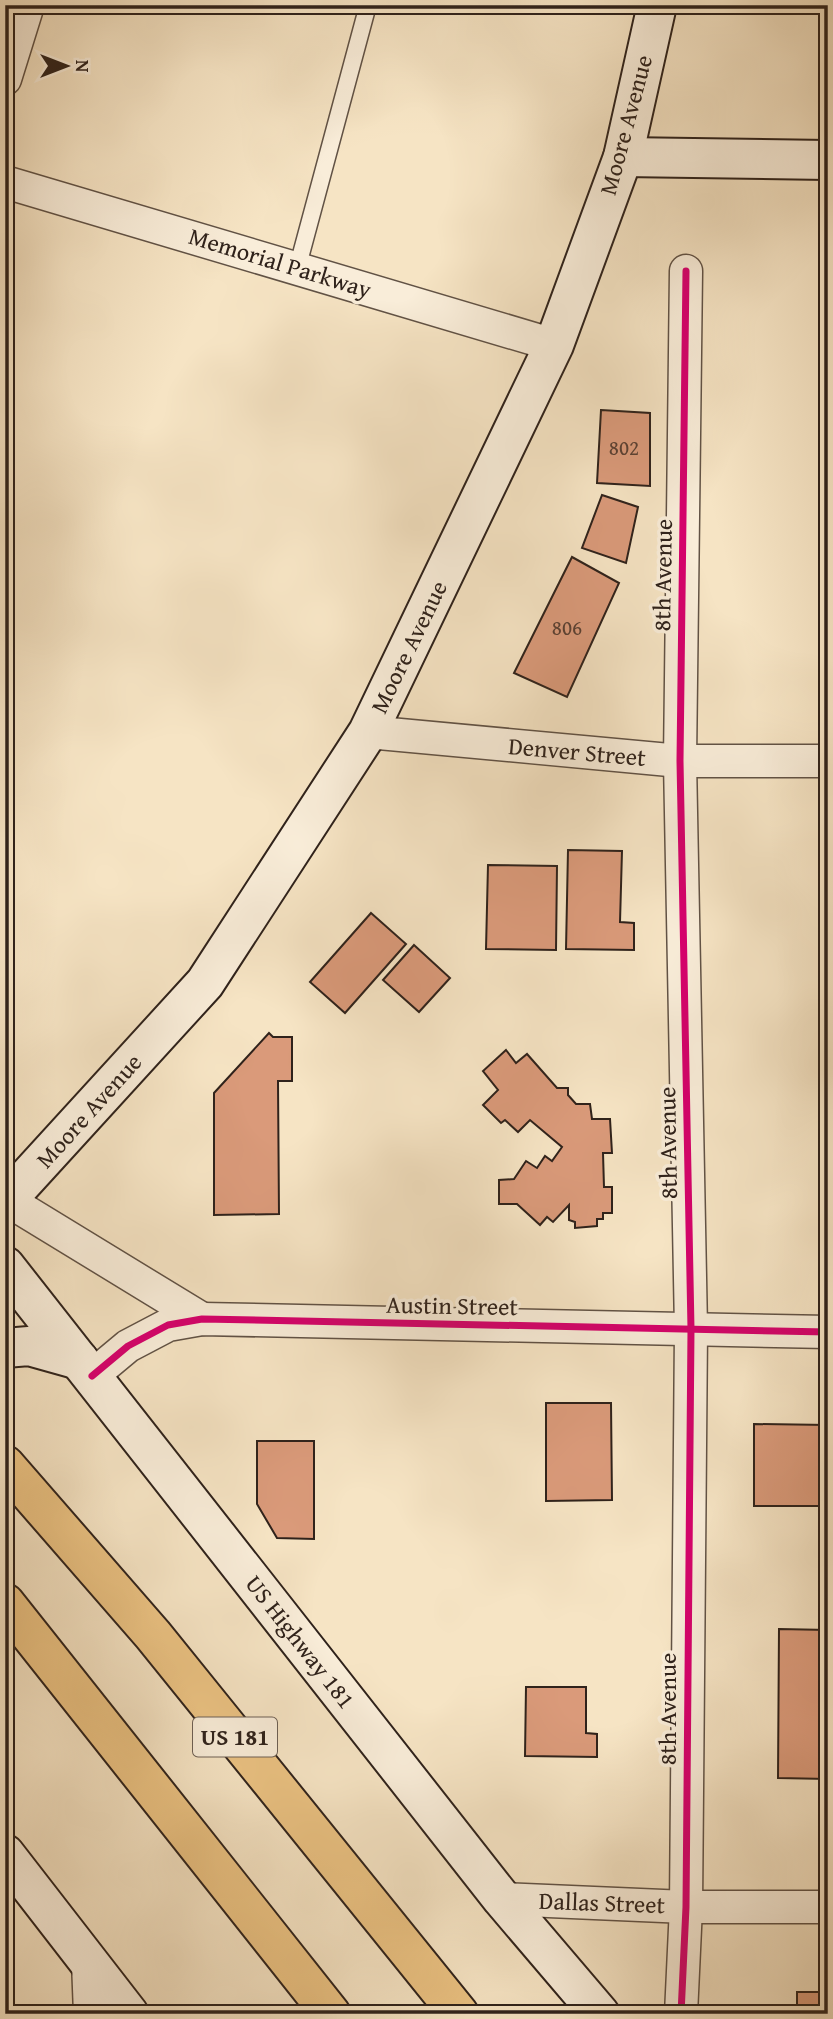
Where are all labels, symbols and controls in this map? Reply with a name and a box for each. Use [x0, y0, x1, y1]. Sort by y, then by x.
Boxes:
north arrow [32, 32, 102, 102]
street label: Moore Avenue [590, 51, 661, 199]
text: N [69, 60, 97, 73]
street label: Memorial Parkway [185, 218, 376, 307]
house number: 802 [609, 432, 639, 463]
street label: 8th Avenue [644, 518, 681, 632]
street label: Moore Avenue [361, 574, 456, 719]
house number: 806 [552, 612, 582, 643]
street label: Denver Street [507, 728, 648, 775]
street label: Moore Avenue [27, 1045, 150, 1176]
street label: 8th Avenue [649, 1086, 686, 1200]
street label: Austin Street [386, 1287, 519, 1324]
street label: US Highway 181 [237, 1568, 364, 1716]
street label: 8th Avenue [650, 1653, 685, 1765]
road number: US 181 [193, 1718, 277, 1756]
street label: Dallas Street [538, 1883, 666, 1922]

